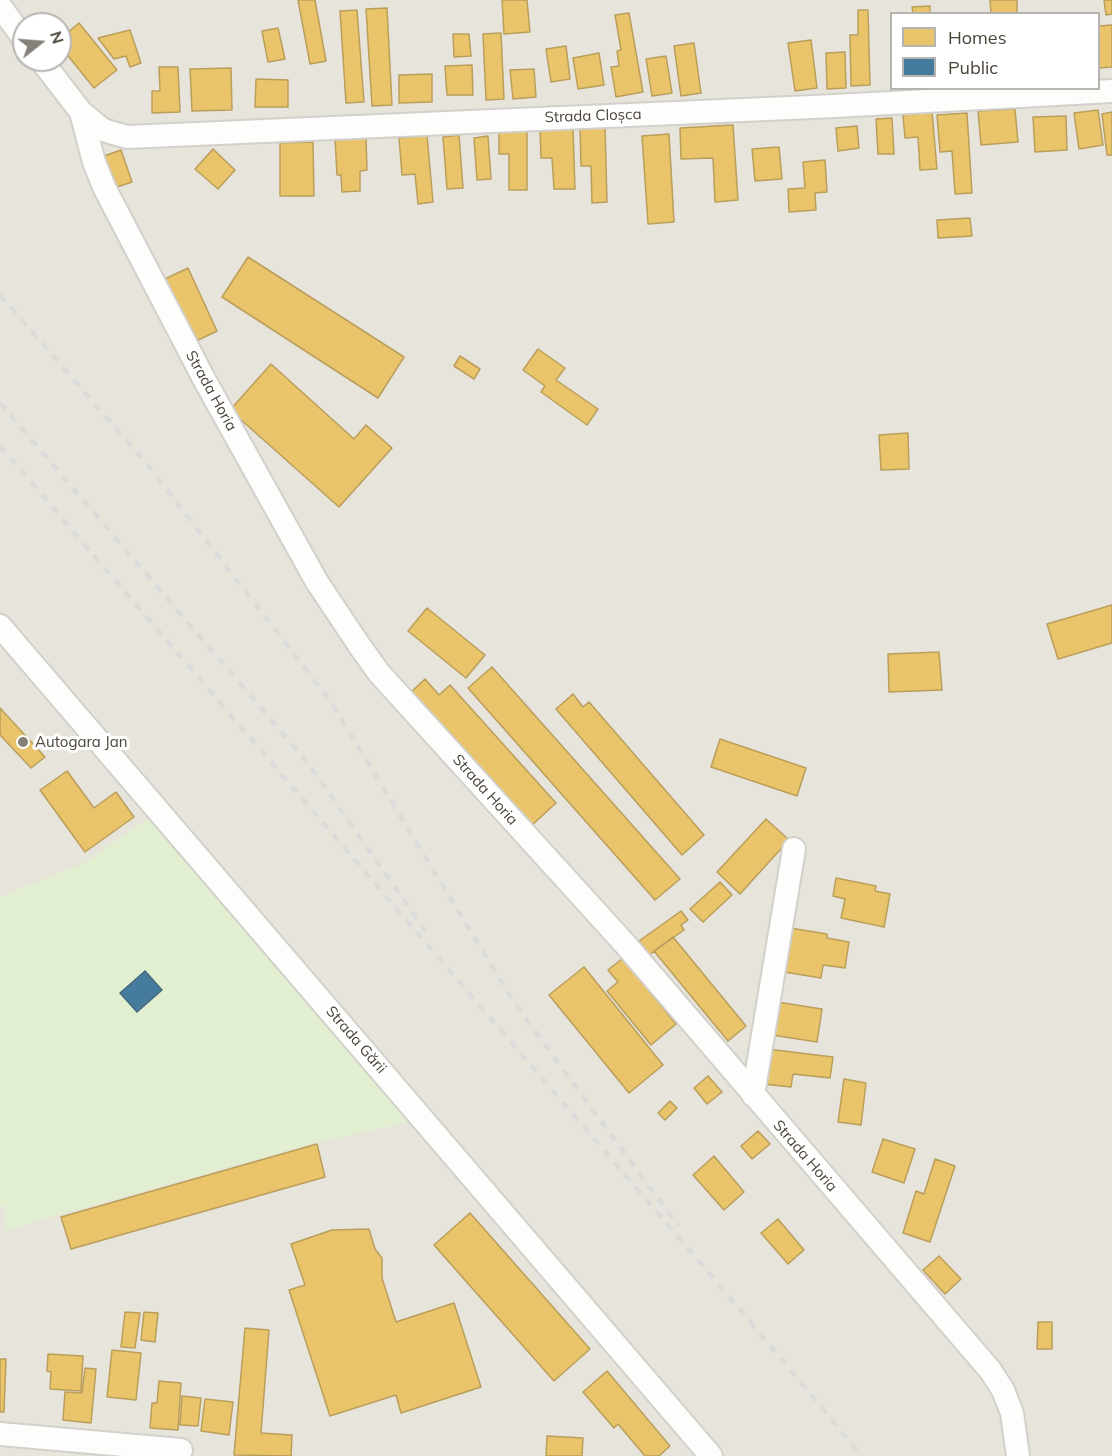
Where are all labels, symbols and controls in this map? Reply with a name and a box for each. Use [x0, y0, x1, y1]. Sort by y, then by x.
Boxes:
north arrow [12, 12, 72, 72]
legend [890, 12, 1100, 90]
text: Homes [948, 26, 1007, 49]
text: N [46, 29, 69, 46]
text: Public [948, 56, 998, 79]
street label: Strada Cloșca [544, 105, 642, 127]
street label: Strada Horia [182, 348, 240, 434]
place label: Autogara Jan [35, 733, 127, 751]
marker: Autogara Jan [16, 735, 30, 749]
street label: Strada Horia [449, 751, 521, 829]
street label: Strada Gării [322, 1003, 390, 1077]
street label: Strada Horia [769, 1117, 841, 1195]

